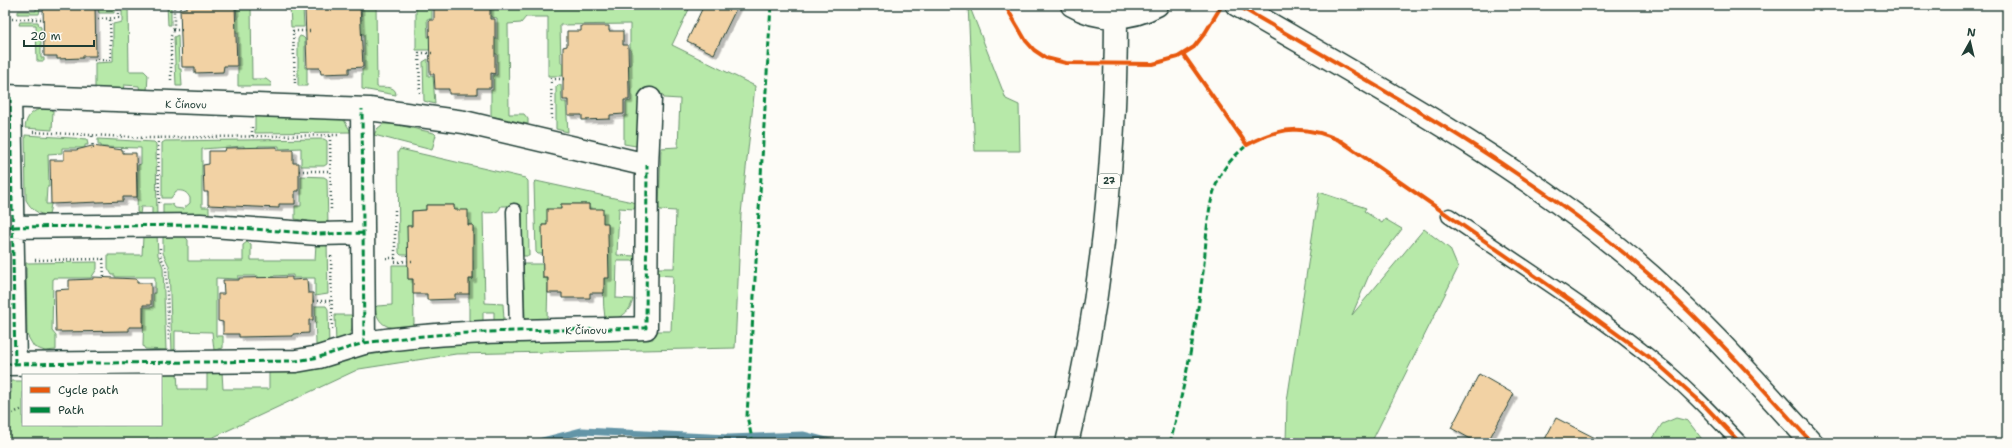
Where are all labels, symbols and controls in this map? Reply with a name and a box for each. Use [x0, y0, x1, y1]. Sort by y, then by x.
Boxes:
scale bar [24, 22, 94, 48]
north arrow [1950, 22, 1990, 62]
text: N [1966, 25, 1977, 41]
text: 20 m [30, 28, 61, 44]
street label: K Čínovu [165, 98, 207, 111]
road number: 27 [1098, 174, 1120, 188]
street label: K Čínovu [565, 324, 607, 337]
legend [22, 374, 162, 426]
text: Cycle path [58, 382, 119, 398]
text: Path [58, 402, 84, 418]

